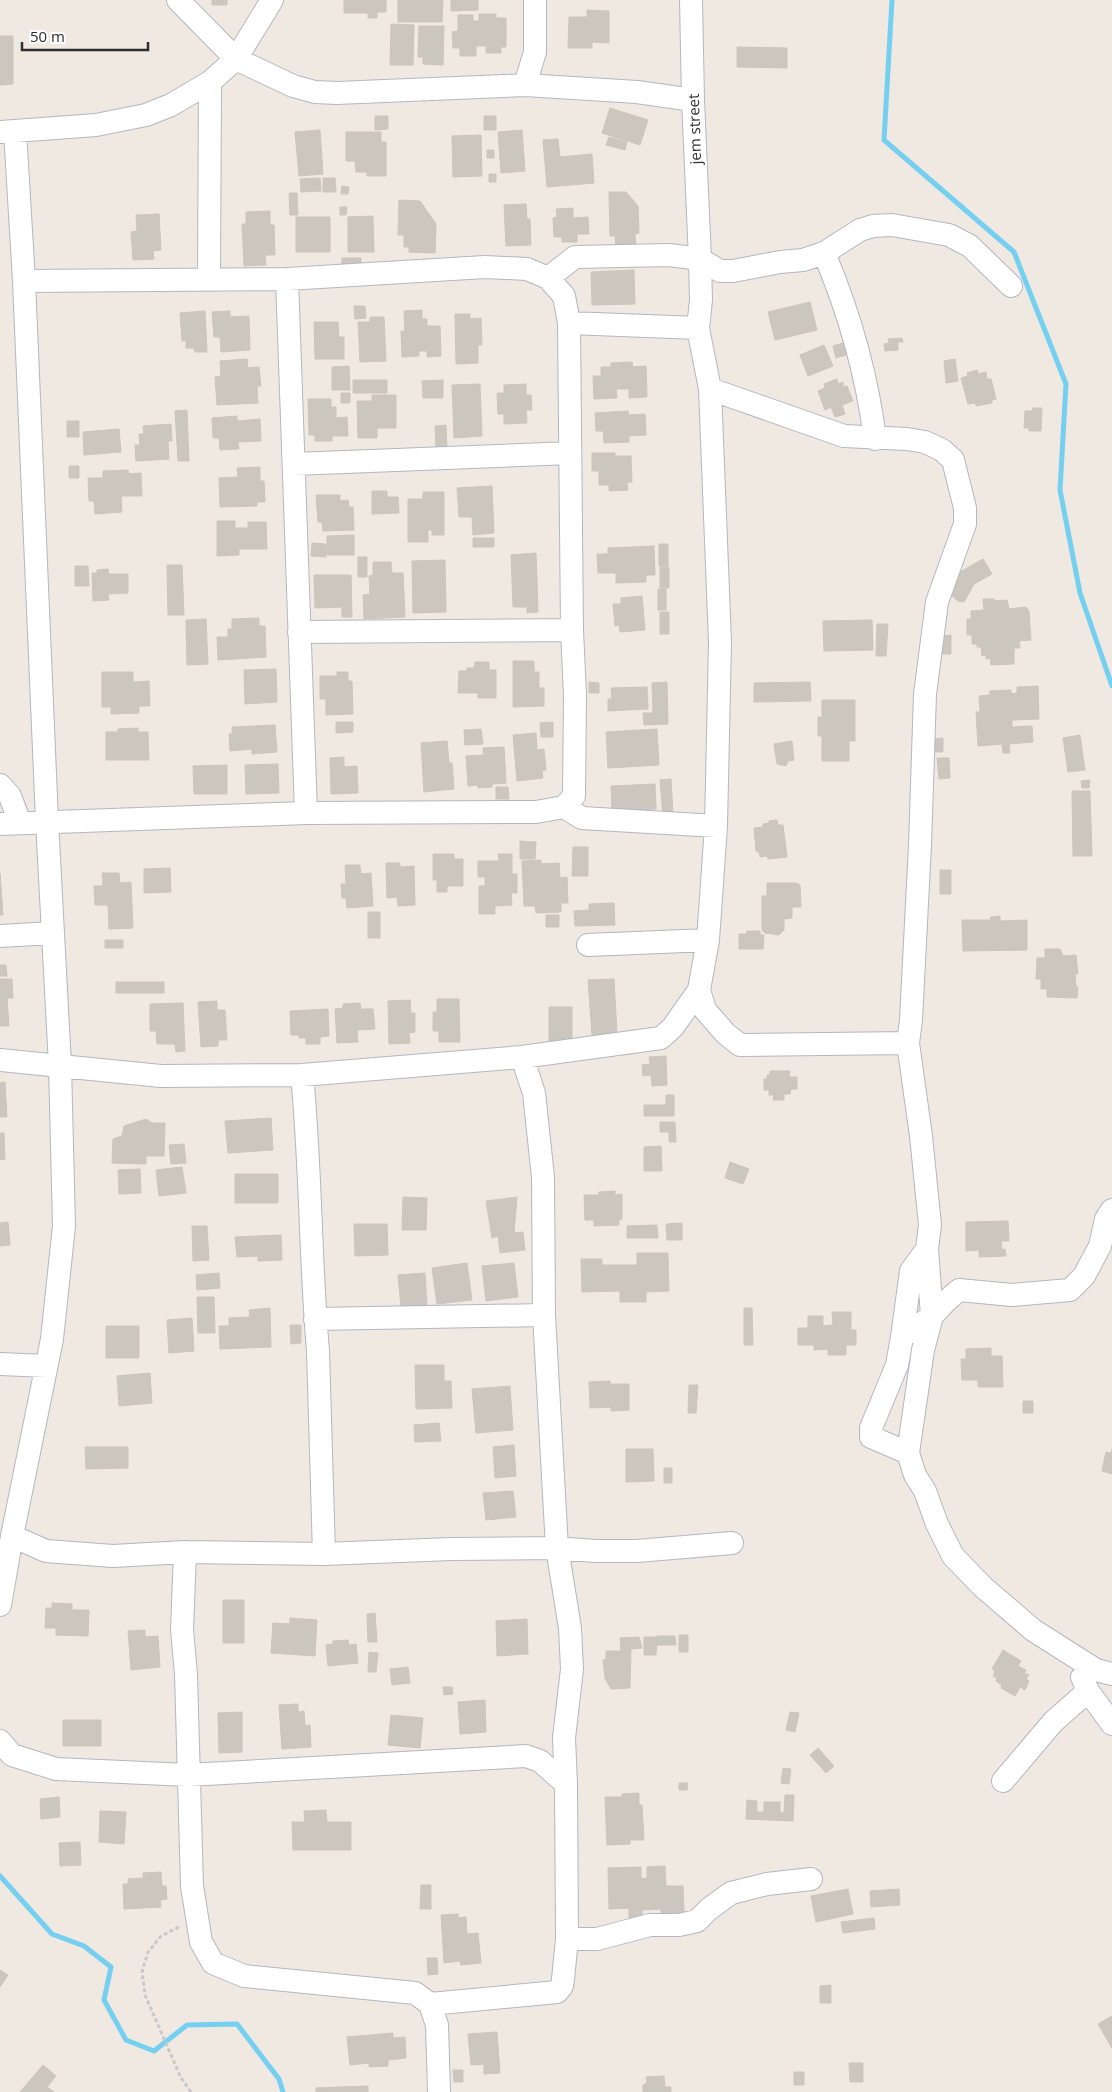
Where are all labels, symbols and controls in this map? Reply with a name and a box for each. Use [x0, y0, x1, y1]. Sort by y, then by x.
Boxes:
scale bar [22, 20, 149, 52]
text: 50 m [30, 26, 65, 46]
street label: jem street [683, 93, 705, 166]

